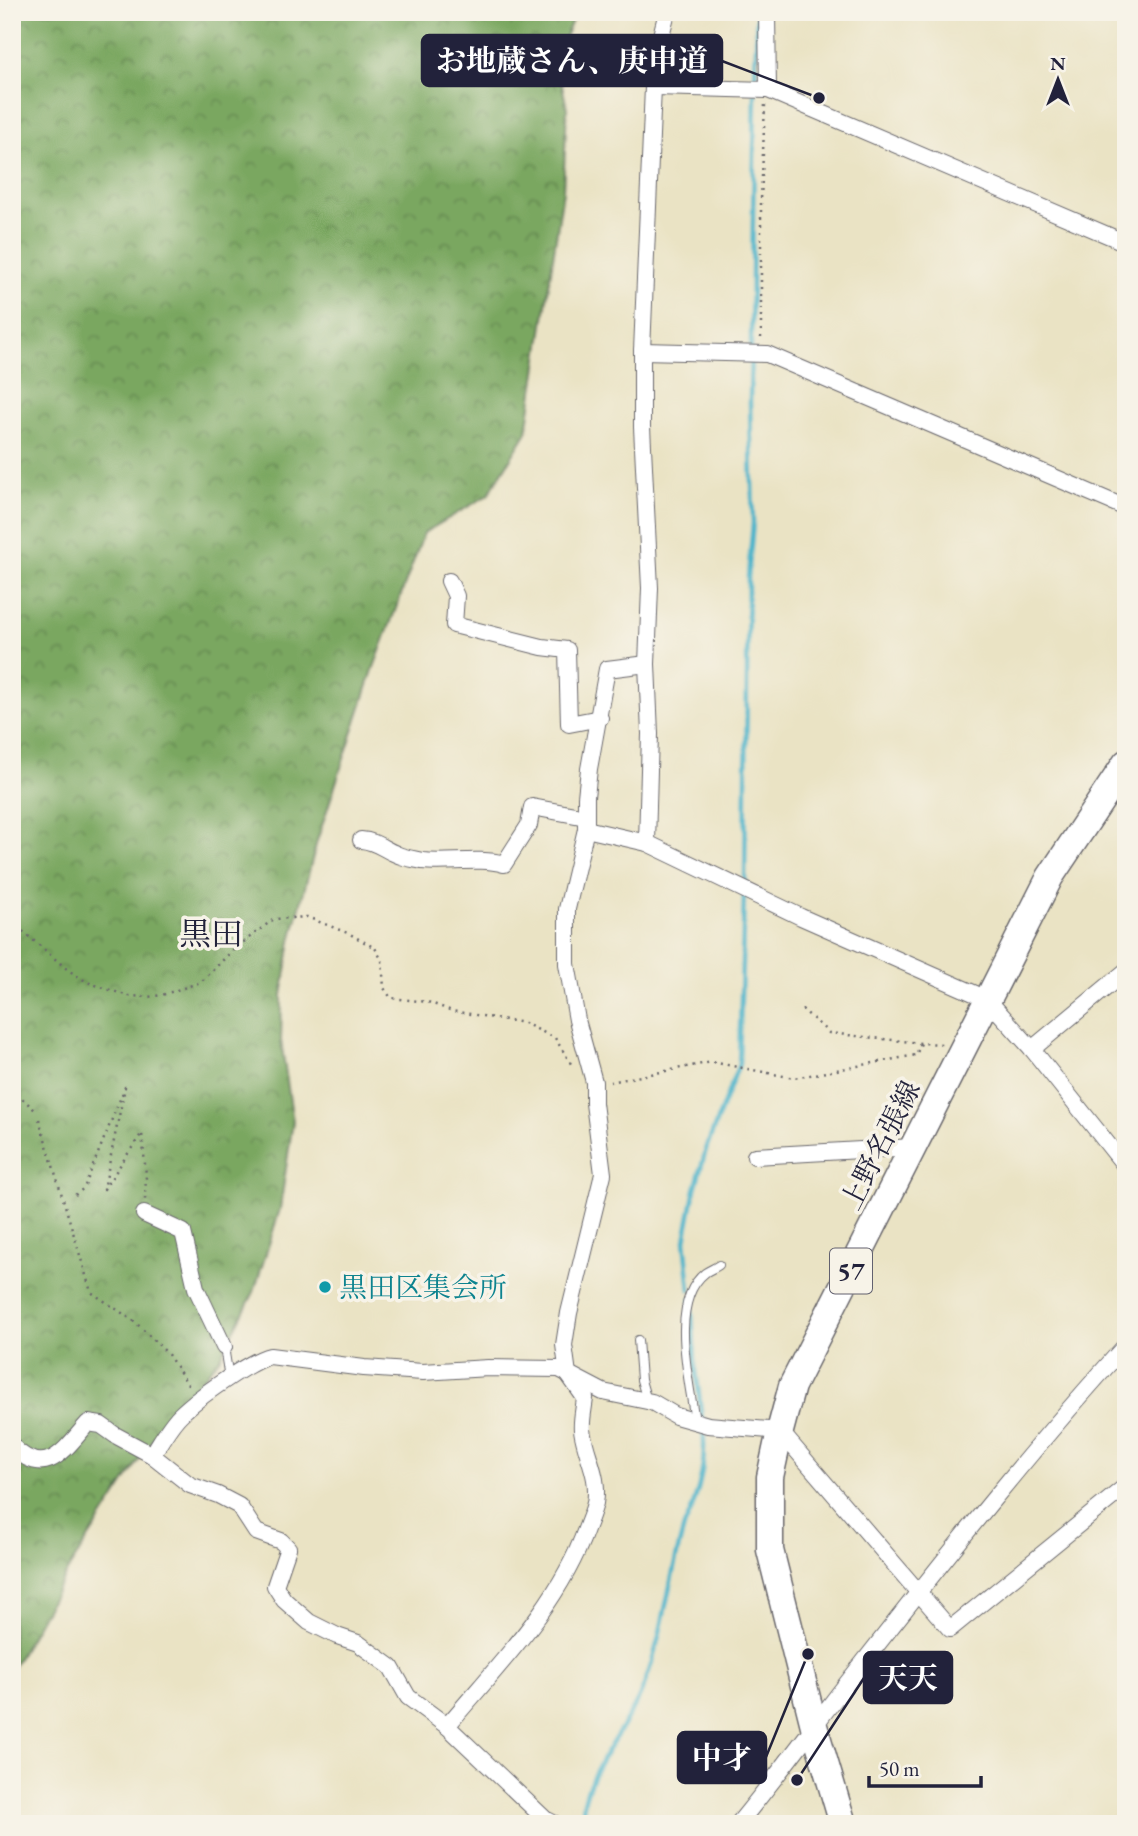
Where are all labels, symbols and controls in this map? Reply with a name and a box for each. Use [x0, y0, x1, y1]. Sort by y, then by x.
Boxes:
callout: お地蔵さん、庚申道 [422, 35, 722, 86]
text: お地蔵さん、庚申道 [436, 41, 708, 80]
north arrow [1023, 46, 1092, 116]
text: N [1050, 51, 1066, 76]
district label: 黒田 [179, 913, 243, 955]
street label: 上野名張線 [832, 1074, 928, 1216]
road number: 57 [830, 1248, 872, 1294]
place label: 黒田区集会所 [339, 1269, 507, 1305]
marker: 黒田区集会所 [317, 1279, 333, 1295]
callout: 天天 [864, 1652, 952, 1703]
text: 天天 [878, 1658, 938, 1697]
callout: 中才 [678, 1732, 766, 1783]
text: 中才 [692, 1738, 752, 1777]
scale bar [869, 1745, 981, 1789]
text: 50 m [879, 1755, 920, 1782]

